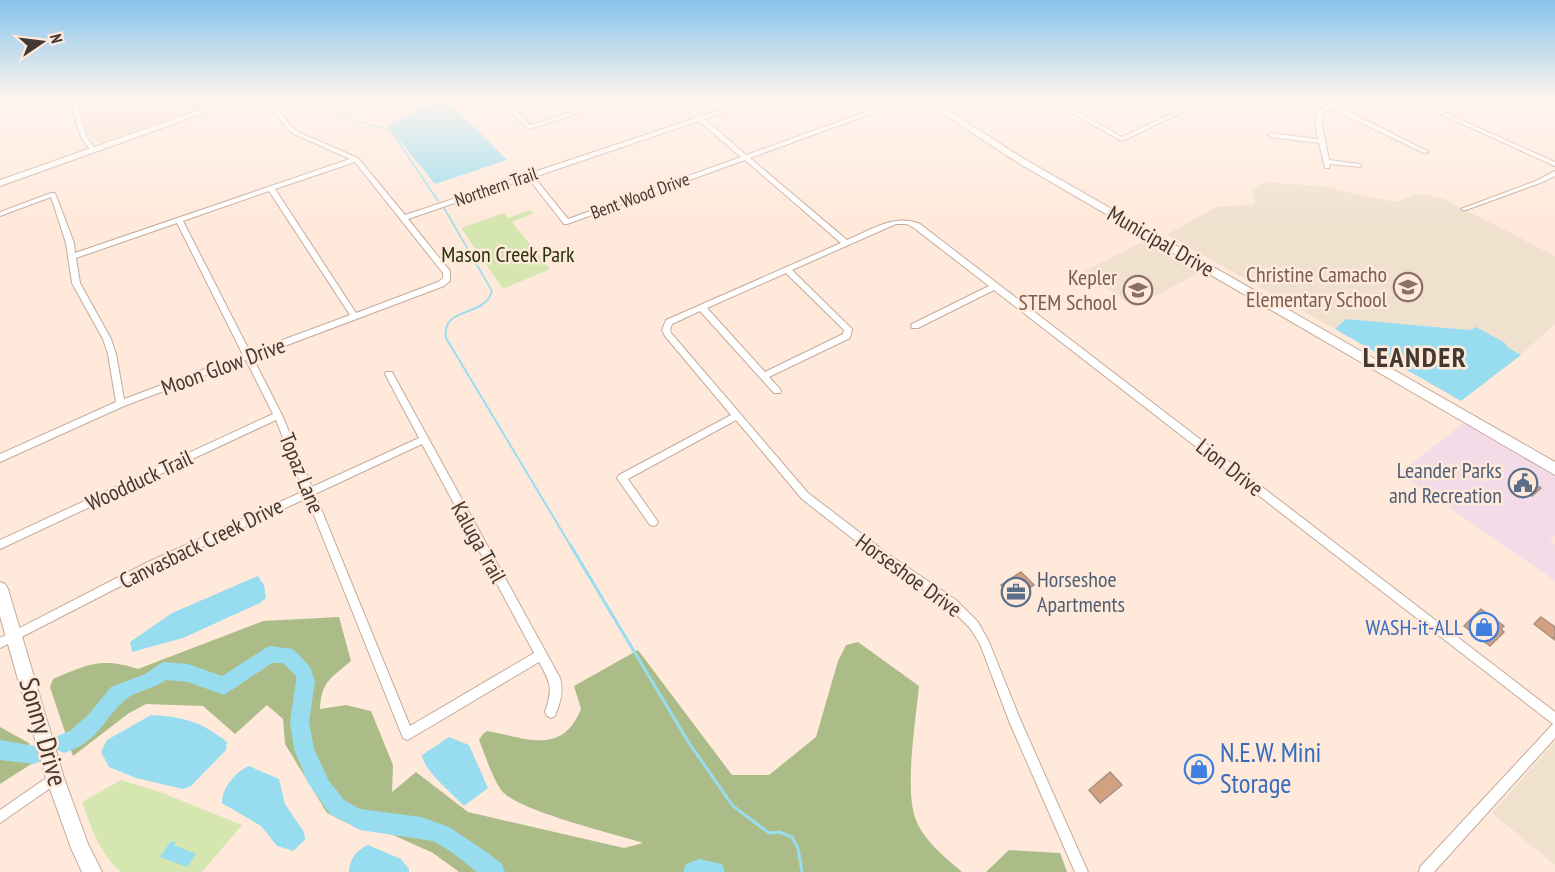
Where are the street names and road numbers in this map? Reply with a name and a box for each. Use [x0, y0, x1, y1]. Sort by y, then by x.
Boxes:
street label: Northern Trail [451, 161, 541, 211]
street label: Bent Wood Drive [587, 167, 692, 224]
street label: Municipal Drive [1103, 199, 1219, 283]
street label: Moon Glow Drive [157, 331, 289, 401]
street label: Topaz Lane [273, 429, 331, 517]
street label: Lion Drive [1191, 432, 1269, 502]
street label: Woodduck Trail [81, 443, 197, 517]
street label: Canvasback Creek Drive [115, 491, 287, 595]
street label: Kaluga Trail [445, 496, 513, 588]
street label: Horseshoe Drive [851, 527, 967, 623]
street label: Sonny Drive [12, 674, 76, 790]

